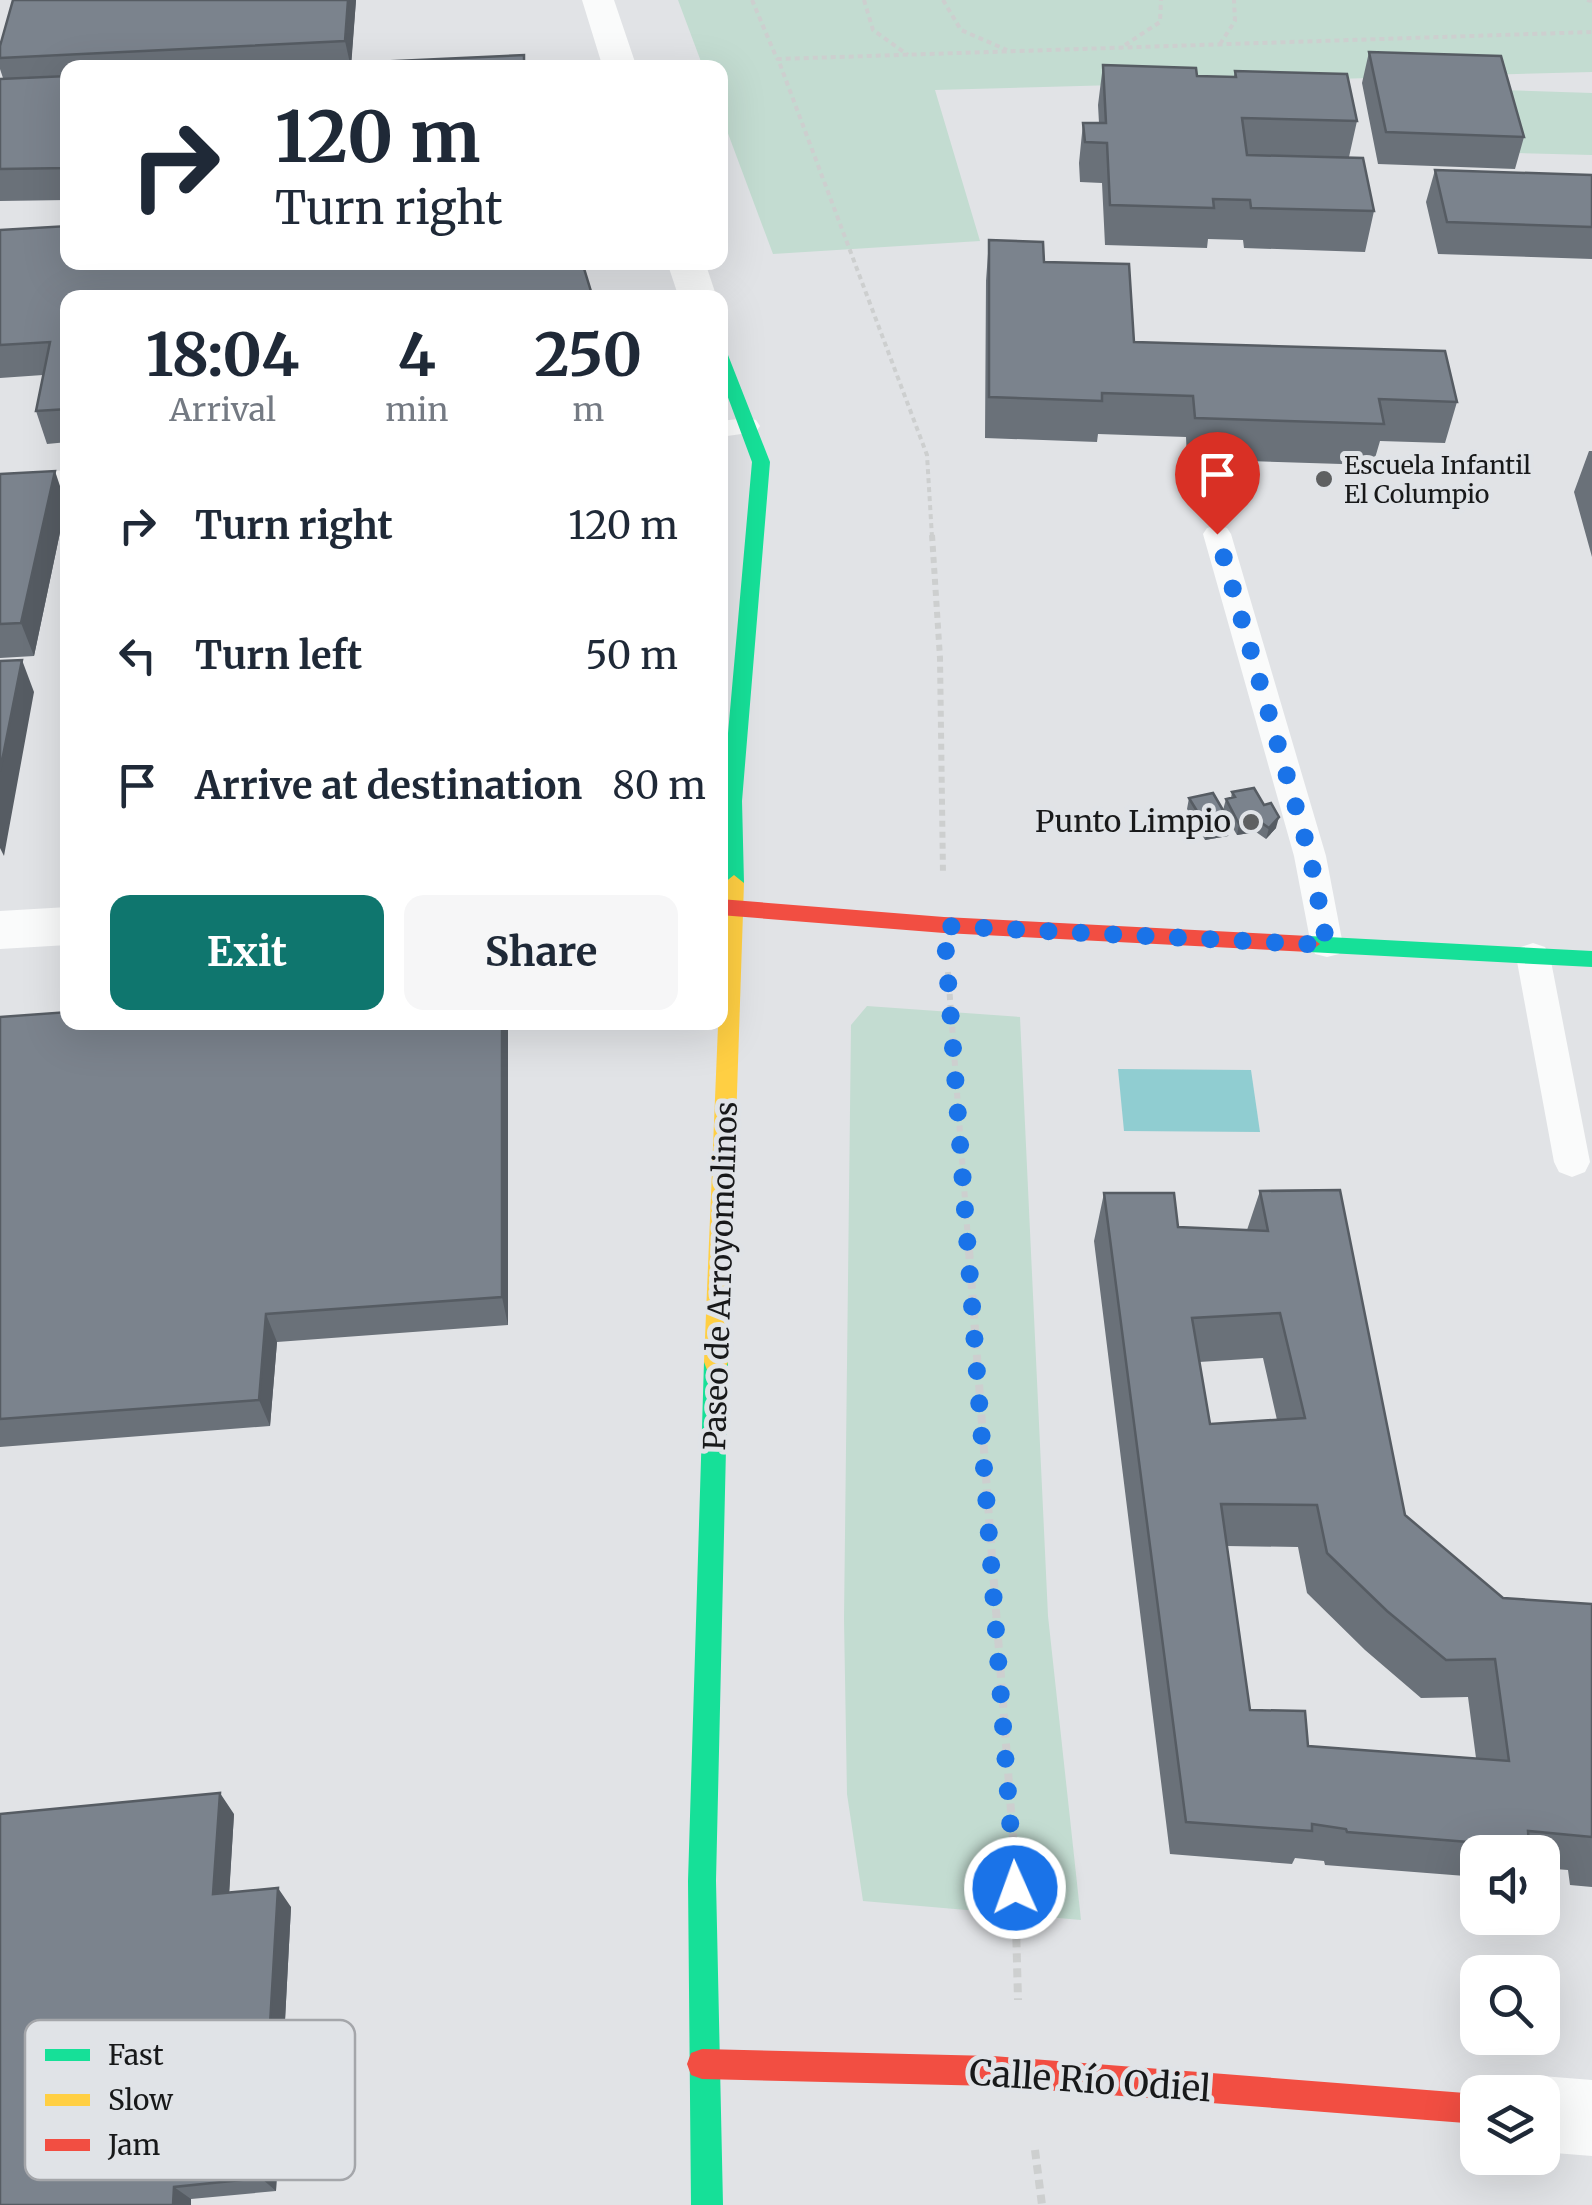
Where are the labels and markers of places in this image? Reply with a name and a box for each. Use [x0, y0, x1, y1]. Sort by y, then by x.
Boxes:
pin [1175, 432, 1260, 535]
place label: Escuela Infantil El Columpio [1344, 449, 1531, 510]
marker: Escuela Infantil El Columpio [1313, 468, 1335, 490]
place label: Punto Limpio [1035, 802, 1231, 840]
marker: Punto Limpio [1240, 811, 1262, 833]

